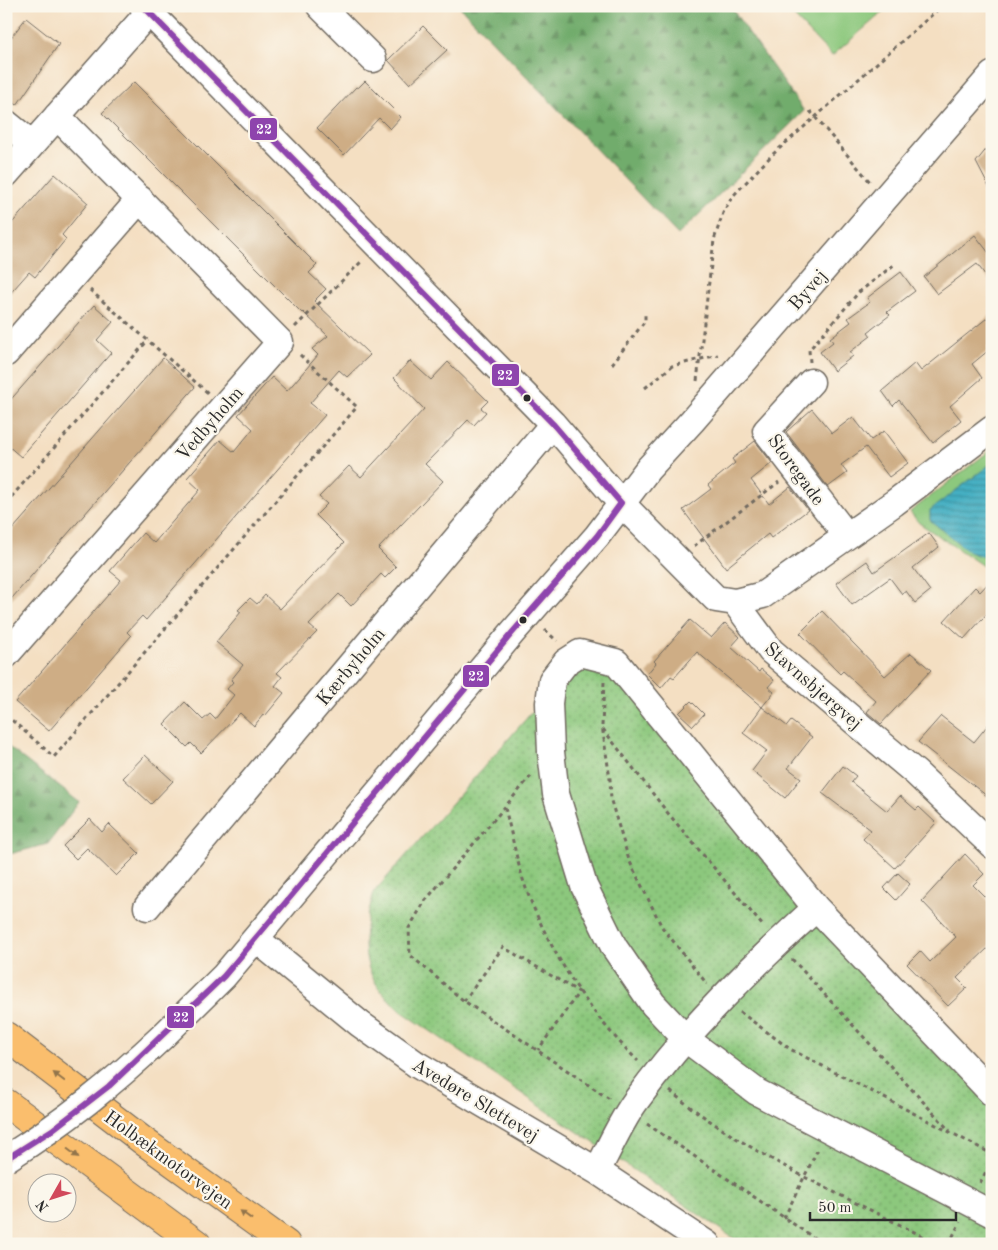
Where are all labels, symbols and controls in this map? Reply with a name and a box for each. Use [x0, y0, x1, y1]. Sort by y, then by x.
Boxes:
line badge: 22 [249, 117, 278, 141]
text: 22 [256, 123, 272, 137]
street label: Byvej [786, 267, 832, 315]
line badge: 22 [491, 363, 520, 387]
text: 22 [497, 369, 513, 383]
street label: Vedbyholm [174, 384, 248, 465]
unlabelled marker [522, 393, 532, 403]
street label: Storegade [763, 431, 827, 510]
unlabelled marker [518, 615, 528, 625]
street label: Kærbyholm [314, 625, 390, 710]
street label: Stavnsbjergvej [760, 640, 865, 734]
line badge: 22 [462, 664, 490, 688]
text: 22 [468, 670, 484, 684]
line badge: 22 [166, 1005, 195, 1029]
text: 22 [173, 1011, 189, 1025]
street label: Avedøre Slettevej [408, 1056, 541, 1146]
one-way arrow [53, 1071, 66, 1082]
street label: Holbækmotorvejen [100, 1108, 235, 1214]
one-way arrow [66, 1148, 80, 1158]
north arrow [28, 1172, 78, 1222]
scale bar [810, 1190, 957, 1222]
text: N [34, 1197, 51, 1214]
text: 50 m [818, 1201, 852, 1216]
one-way arrow [239, 1210, 253, 1220]

